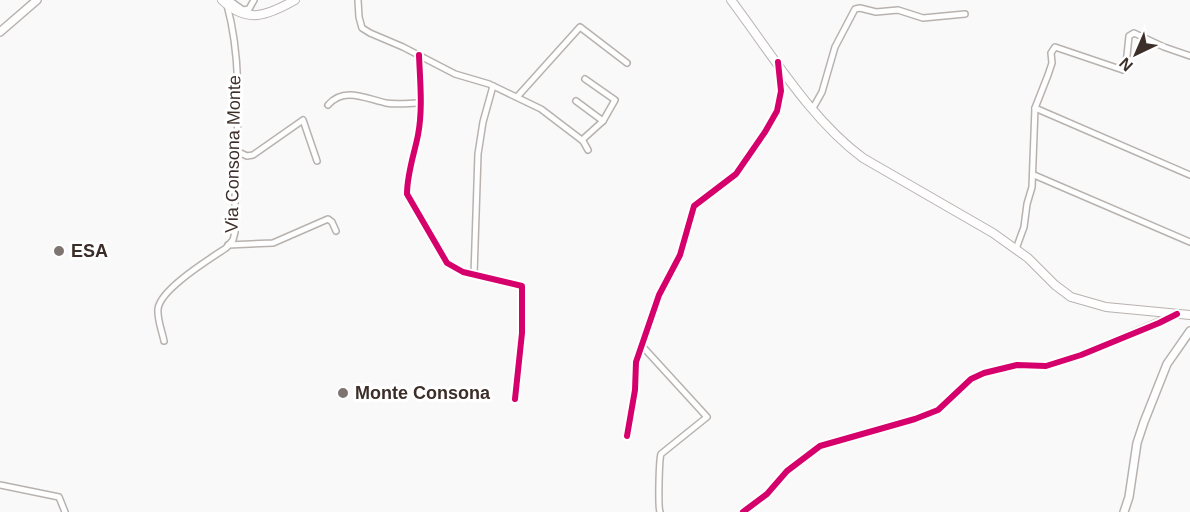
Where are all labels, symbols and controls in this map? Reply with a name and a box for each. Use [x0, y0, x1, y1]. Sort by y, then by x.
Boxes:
north arrow [1106, 24, 1166, 84]
text: N [1116, 54, 1136, 75]
street label: Via Consona Monte [222, 75, 244, 233]
place label: ESA [71, 241, 108, 261]
marker: ESA [52, 244, 66, 258]
place label: Monte Consona [355, 383, 491, 403]
marker: Monte Consona [336, 386, 350, 400]

